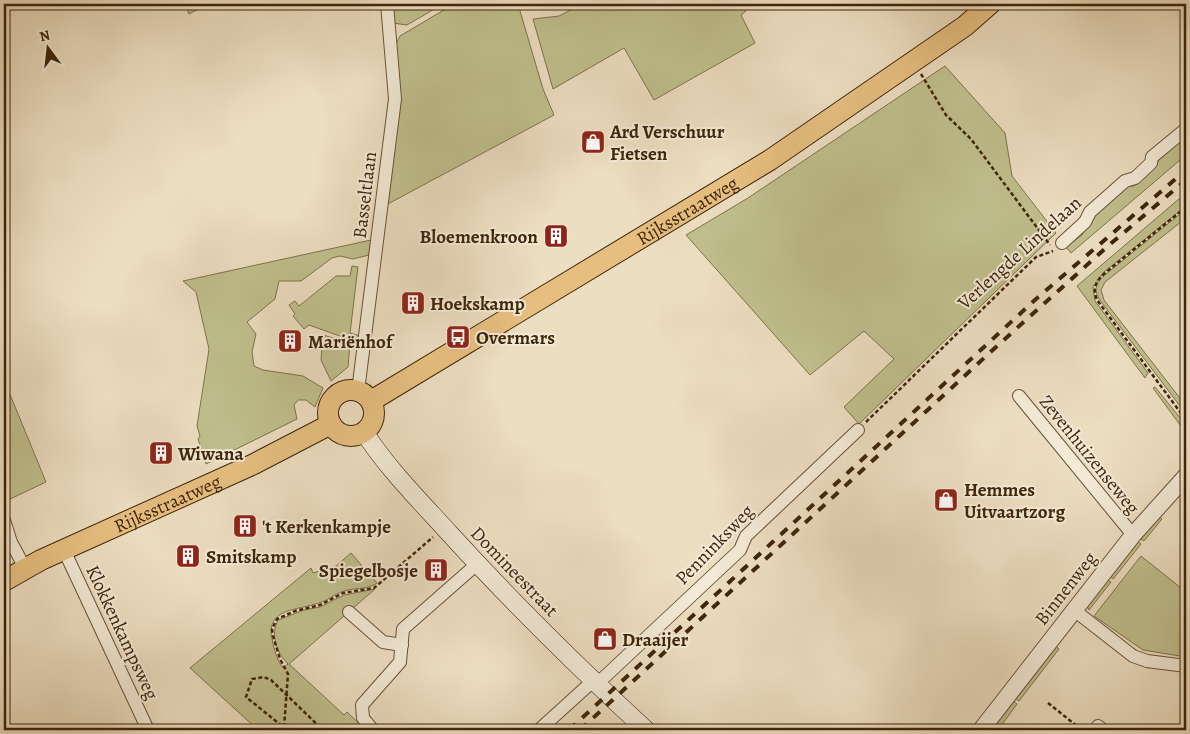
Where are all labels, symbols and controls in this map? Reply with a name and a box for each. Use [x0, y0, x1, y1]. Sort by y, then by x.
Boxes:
north arrow [22, 22, 72, 72]
text: N [37, 25, 52, 46]
place label: Ard Verschuur Fietsen [609, 119, 725, 167]
shop icon: Ard Verschuur Fietsen [580, 129, 606, 155]
street label: Basseltlaan [347, 150, 383, 240]
street label: Rijksstraatweg [632, 170, 744, 252]
street label: Verlengde Lindelaan [951, 190, 1087, 316]
building icon: Bloemenkroon [543, 223, 569, 249]
place label: Bloemenkroon [419, 224, 538, 250]
building icon: Hoekskamp [400, 290, 426, 316]
place label: Hoekskamp [430, 291, 525, 317]
bus stop icon: Overmars [445, 324, 471, 350]
place label: Overmars [476, 325, 555, 351]
building icon: Mariënhof [277, 328, 303, 354]
place label: Mariënhof [308, 329, 395, 355]
street label: Zevenhuizenseweg [1033, 390, 1146, 520]
building icon: Wiwana [148, 440, 174, 466]
place label: Wiwana [177, 441, 245, 467]
street label: Rijksstraatweg [110, 468, 226, 539]
place label: Hemmes Uitvaartzorg [964, 477, 1065, 525]
shop icon: Hemmes Uitvaartzorg [933, 487, 959, 513]
street label: Penninksweg [670, 498, 760, 591]
building icon: 't Kerkenkampje [232, 513, 258, 539]
place label: 't Kerkenkampje [262, 514, 391, 540]
street label: Domineestraat [464, 521, 564, 623]
building icon: Smitskamp [175, 543, 201, 569]
place label: Smitskamp [206, 544, 296, 570]
street label: Binnenweg [1029, 546, 1103, 631]
building icon: Spiegelbosje [423, 557, 449, 583]
place label: Spiegelbosje [319, 558, 418, 584]
street label: Klokkenkampsweg [80, 561, 165, 704]
shop icon: Draaijer [592, 626, 618, 652]
place label: Draaijer [622, 627, 689, 653]

